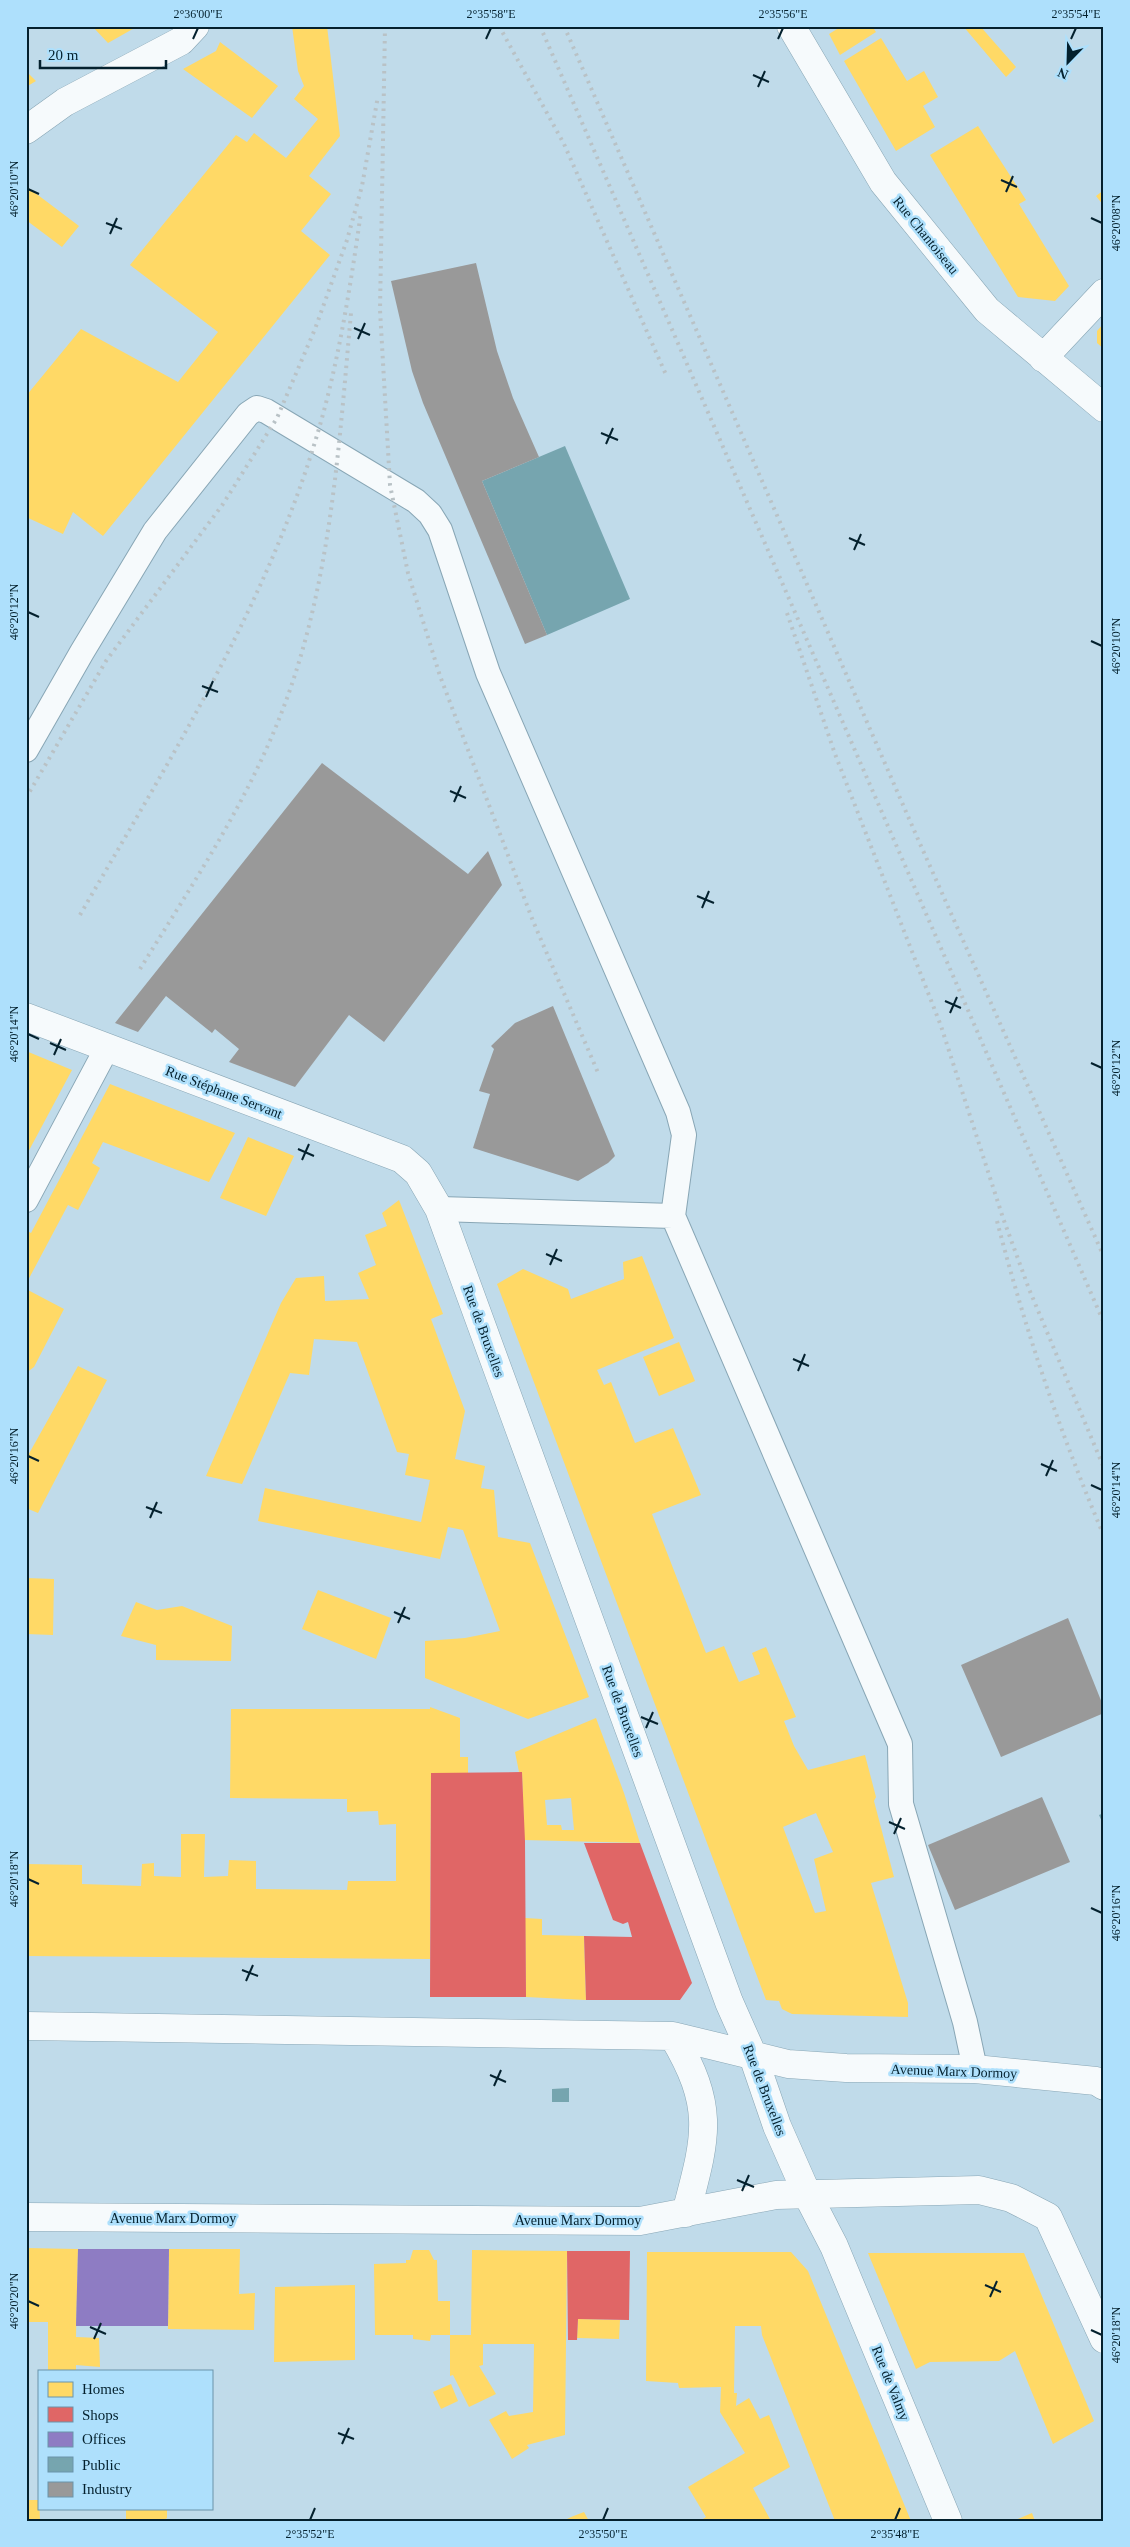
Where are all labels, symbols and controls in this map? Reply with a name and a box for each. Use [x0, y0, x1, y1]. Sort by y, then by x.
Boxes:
text: 2°36'00"E [173, 7, 223, 21]
text: 2°35'58"E [466, 7, 516, 21]
text: 2°35'56"E [758, 7, 808, 21]
text: 2°35'54"E [1051, 7, 1101, 21]
scale bar [40, 38, 166, 70]
north arrow [1042, 38, 1092, 88]
text: 20 m [48, 47, 79, 63]
text: N [1056, 65, 1071, 82]
text: 46°20'10"N [7, 160, 21, 217]
street label: Rue Chantoiseau [890, 194, 961, 277]
text: 46°20'08"N [1109, 194, 1123, 251]
text: 46°20'12"N [7, 583, 21, 640]
text: 46°20'10"N [1109, 617, 1123, 674]
text: 46°20'14"N [7, 1005, 21, 1062]
text: 46°20'12"N [1109, 1039, 1123, 1096]
street label: Rue Stéphane Servant [163, 1063, 284, 1122]
street label: Rue de Bruxelles [460, 1283, 507, 1379]
text: 46°20'16"N [7, 1427, 21, 1484]
text: 46°20'14"N [1109, 1461, 1123, 1518]
street label: Rue de Bruxelles [599, 1663, 646, 1759]
text: 46°20'18"N [7, 1850, 21, 1907]
text: 46°20'16"N [1109, 1884, 1123, 1941]
street label: Rue de Bruxelles [740, 2042, 789, 2138]
street label: Avenue Marx Dormoy [891, 2062, 1017, 2081]
street label: Avenue Marx Dormoy [110, 2211, 236, 2226]
street label: Avenue Marx Dormoy [515, 2213, 641, 2228]
text: 46°20'20"N [7, 2272, 21, 2329]
text: 46°20'18"N [1109, 2306, 1123, 2363]
street label: Rue de Valmy [869, 2344, 912, 2423]
legend [38, 2370, 212, 2510]
text: Homes [82, 2381, 125, 2397]
text: Shops [82, 2407, 119, 2423]
text: Offices [82, 2431, 126, 2447]
text: Public [82, 2457, 121, 2473]
text: Industry [82, 2481, 132, 2497]
text: 2°35'52"E [285, 2527, 335, 2541]
text: 2°35'50"E [578, 2527, 628, 2541]
text: 2°35'48"E [870, 2527, 920, 2541]

